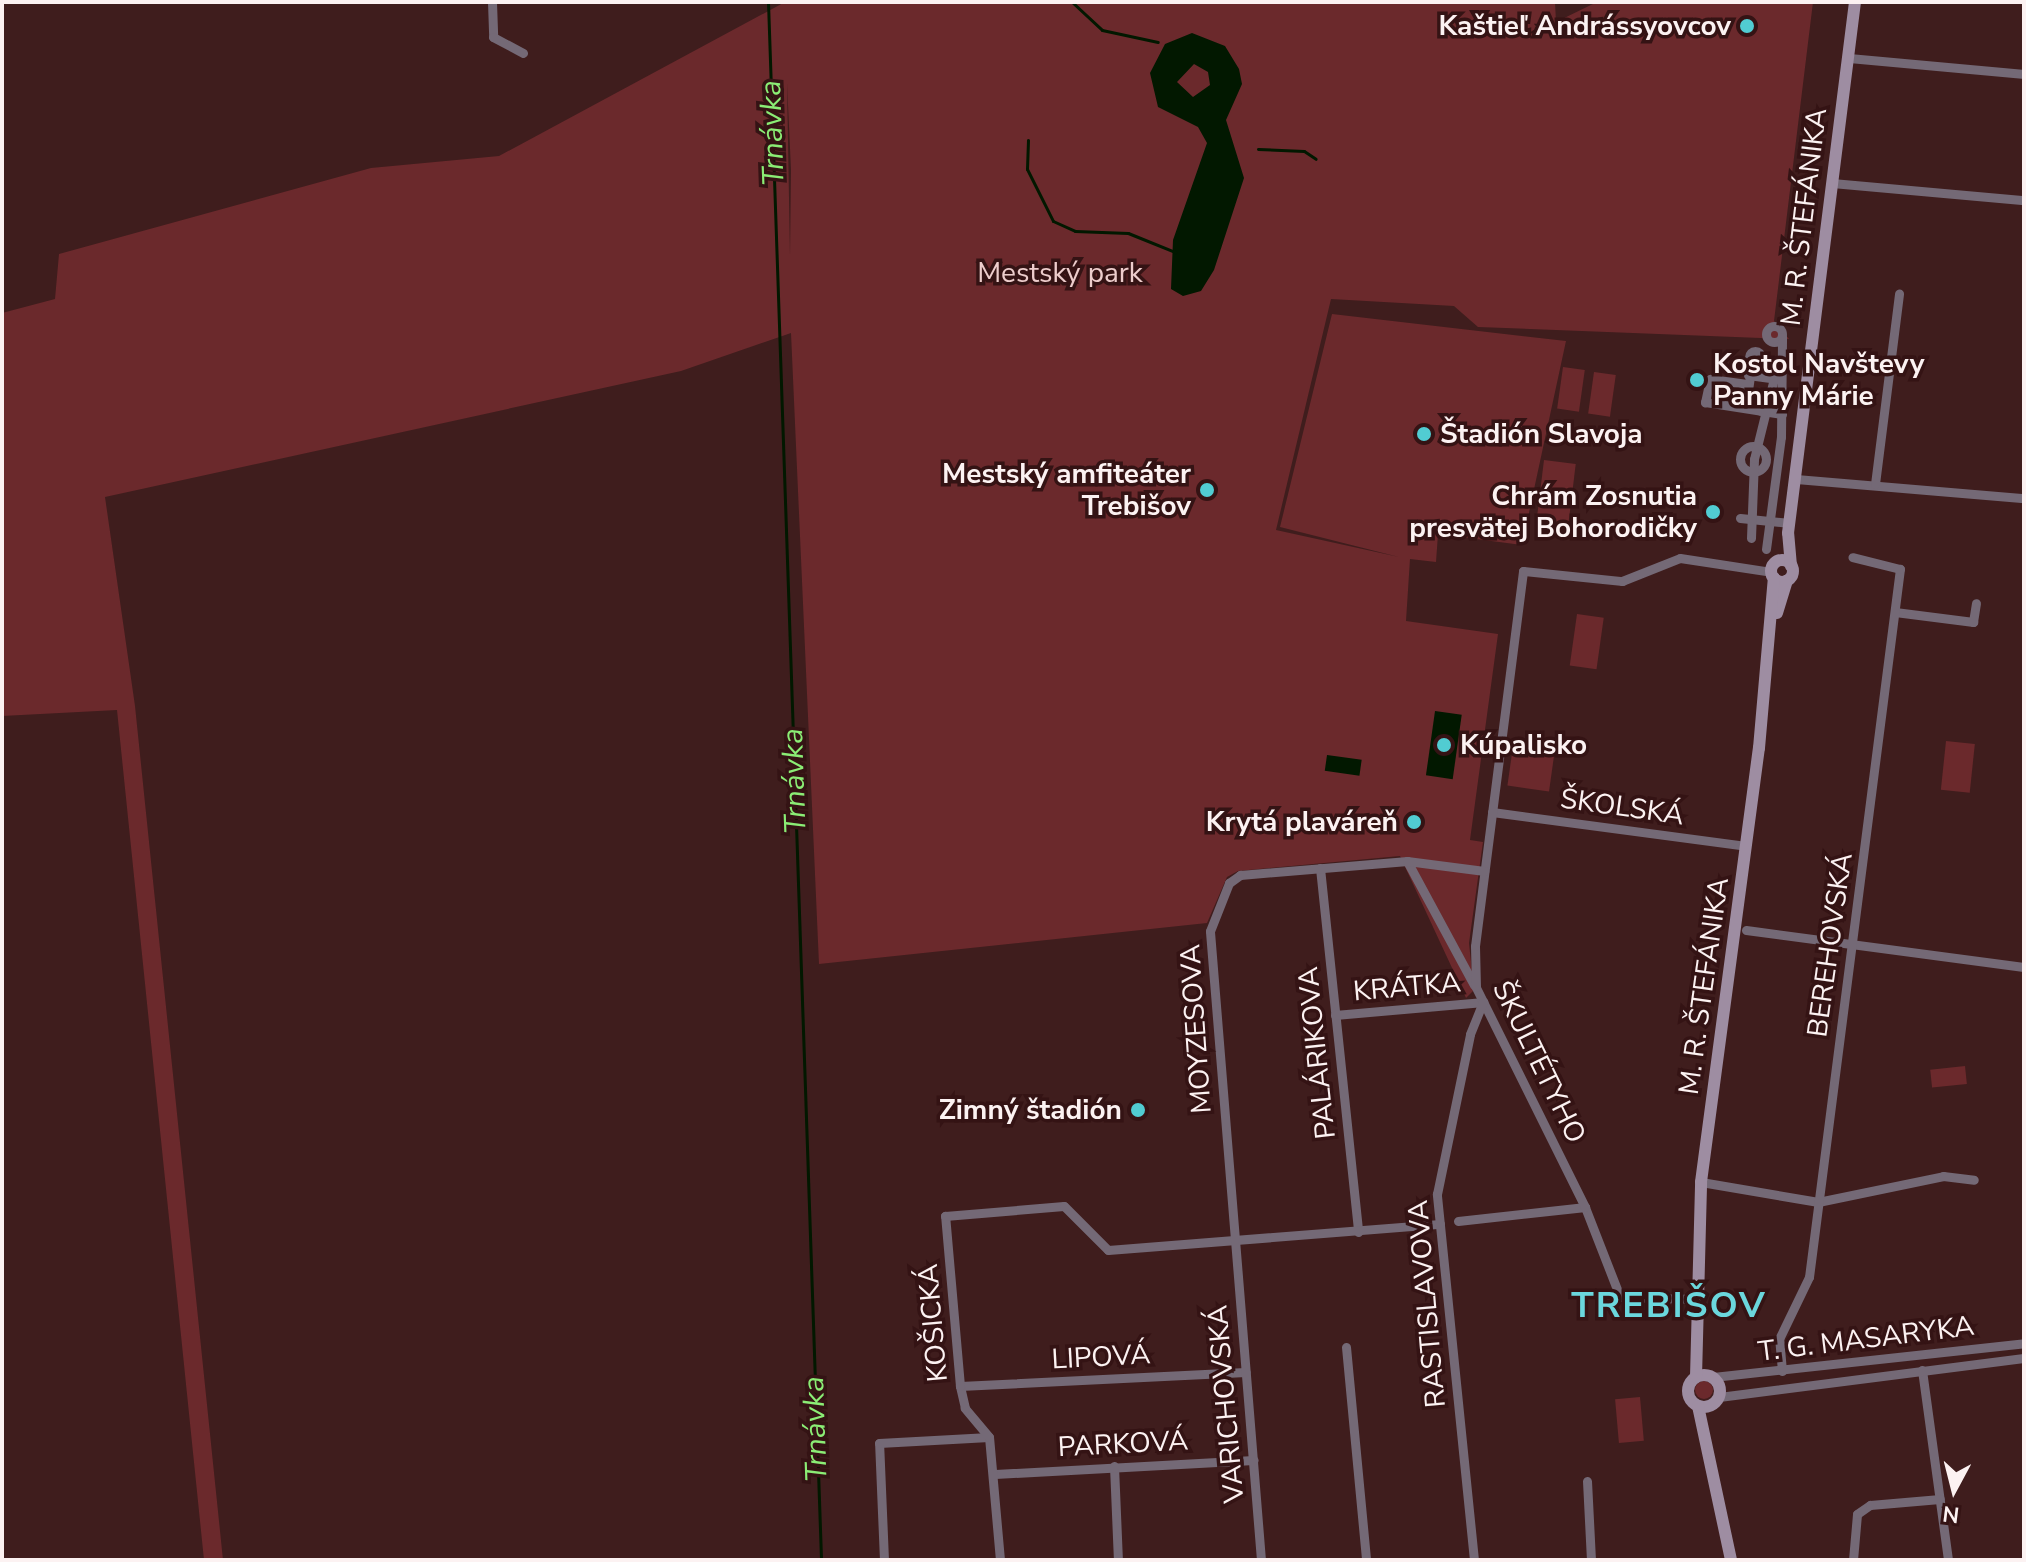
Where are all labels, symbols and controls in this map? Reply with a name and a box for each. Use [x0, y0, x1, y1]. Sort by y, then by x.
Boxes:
place label: Kaštieľ Andrássyovcov [1438, 9, 1731, 43]
marker: Kaštieľ Andrássyovcov [1738, 17, 1756, 35]
water label: Trnávka [753, 80, 793, 186]
street label: M. R. ŠTEFÁNIKA [1774, 106, 1834, 328]
park label: Mestský park [977, 256, 1143, 290]
place label: Kostol Navštevy Panny Márie [1713, 347, 1924, 413]
marker: Kostol Navštevy Panny Márie [1688, 371, 1706, 389]
place label: Štadión Slavoja [1440, 417, 1643, 451]
marker: Štadión Slavoja [1415, 425, 1433, 443]
place label: Mestský amfiteáter Trebišov [942, 457, 1191, 523]
place label: Chrám Zosnutia presvätej Bohorodičky [1409, 479, 1697, 545]
marker: Mestský amfiteáter Trebišov [1198, 481, 1216, 499]
marker: Chrám Zosnutia presvätej Bohorodičky [1704, 503, 1722, 521]
water label: Trnávka [775, 728, 815, 834]
place label: Kúpalisko [1460, 728, 1587, 762]
marker: Kúpalisko [1435, 736, 1453, 754]
street label: ŠKOLSKÁ [1558, 782, 1686, 832]
place label: Krytá plaváreň [1206, 805, 1398, 839]
marker: Krytá plaváreň [1405, 813, 1423, 831]
street label: BEREHOVSKÁ [1800, 851, 1860, 1039]
street label: M. R. ŠTEFÁNIKA [1672, 875, 1736, 1097]
street label: MOYZESOVA [1173, 943, 1219, 1115]
street label: PALÁRIKOVA [1291, 965, 1343, 1141]
street label: KRÁTKA [1352, 966, 1462, 1008]
street label: ŠKULTÉTYHO [1485, 975, 1593, 1149]
place label: Zimný štadión [939, 1093, 1122, 1127]
marker: Zimný štadión [1129, 1101, 1147, 1119]
street label: RASTISLAVOVA [1401, 1199, 1453, 1409]
street label: KOŠICKÁ [911, 1262, 955, 1384]
district label: TREBIŠOV [1571, 1284, 1767, 1328]
street label: VARICHOVSKÁ [1201, 1304, 1251, 1504]
street label: T. G. MASARYKA [1756, 1309, 1976, 1369]
street label: LIPOVÁ [1051, 1338, 1151, 1376]
water label: Trnávka [796, 1376, 836, 1482]
street label: PARKOVÁ [1057, 1424, 1189, 1464]
north arrow [1914, 1450, 1994, 1530]
text: N [1941, 1498, 1961, 1530]

